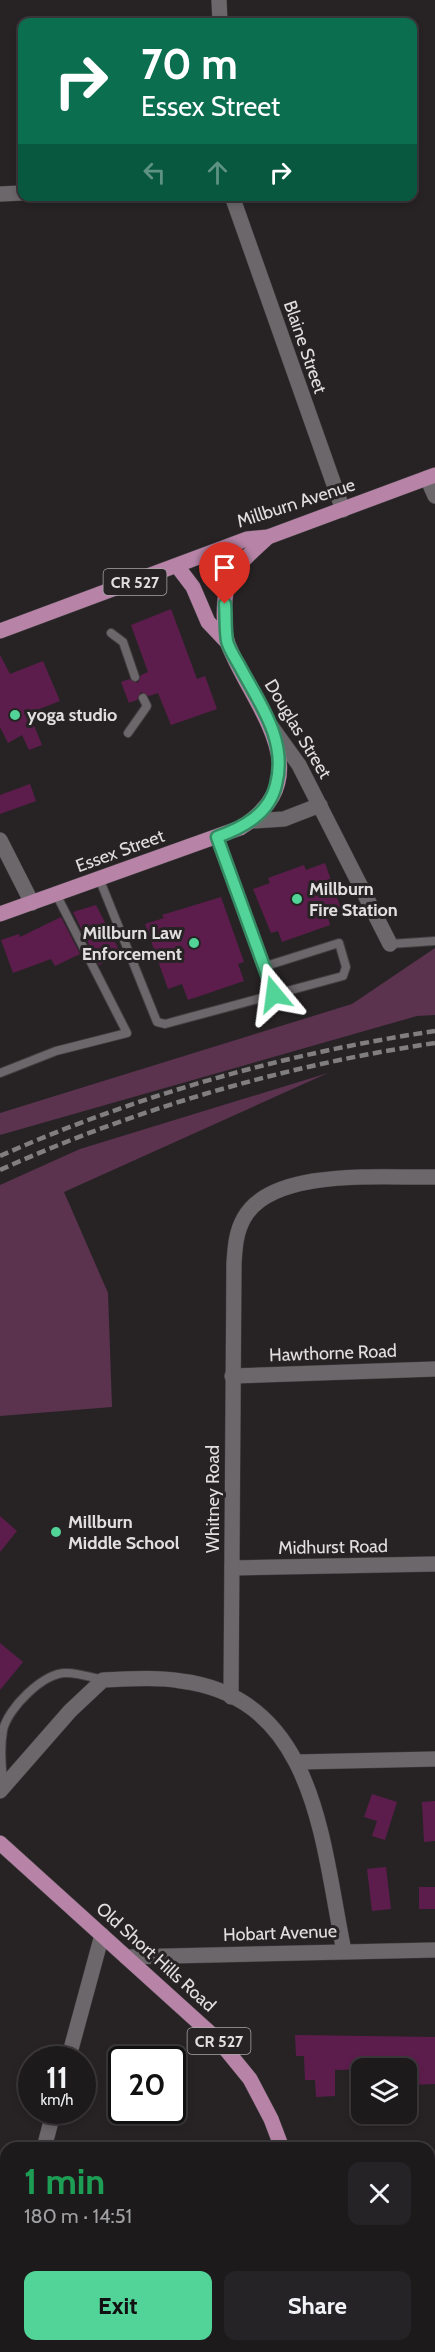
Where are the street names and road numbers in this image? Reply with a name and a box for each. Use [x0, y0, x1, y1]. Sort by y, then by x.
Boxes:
street label: Blaine Street [279, 298, 331, 396]
street label: Millburn Avenue [234, 474, 358, 532]
road number: CR 527 [104, 569, 166, 595]
street label: Douglas Street [260, 675, 336, 783]
street label: Essex Street [73, 825, 167, 877]
street label: Hawthorne Road [269, 1340, 397, 1366]
street label: Whitney Road [202, 1445, 224, 1553]
street label: Midhurst Road [278, 1535, 388, 1559]
street label: Old Short Hills Road [92, 1898, 220, 2016]
street label: Hobart Avenue [223, 1920, 337, 1946]
road number: CR 527 [188, 2028, 250, 2054]

